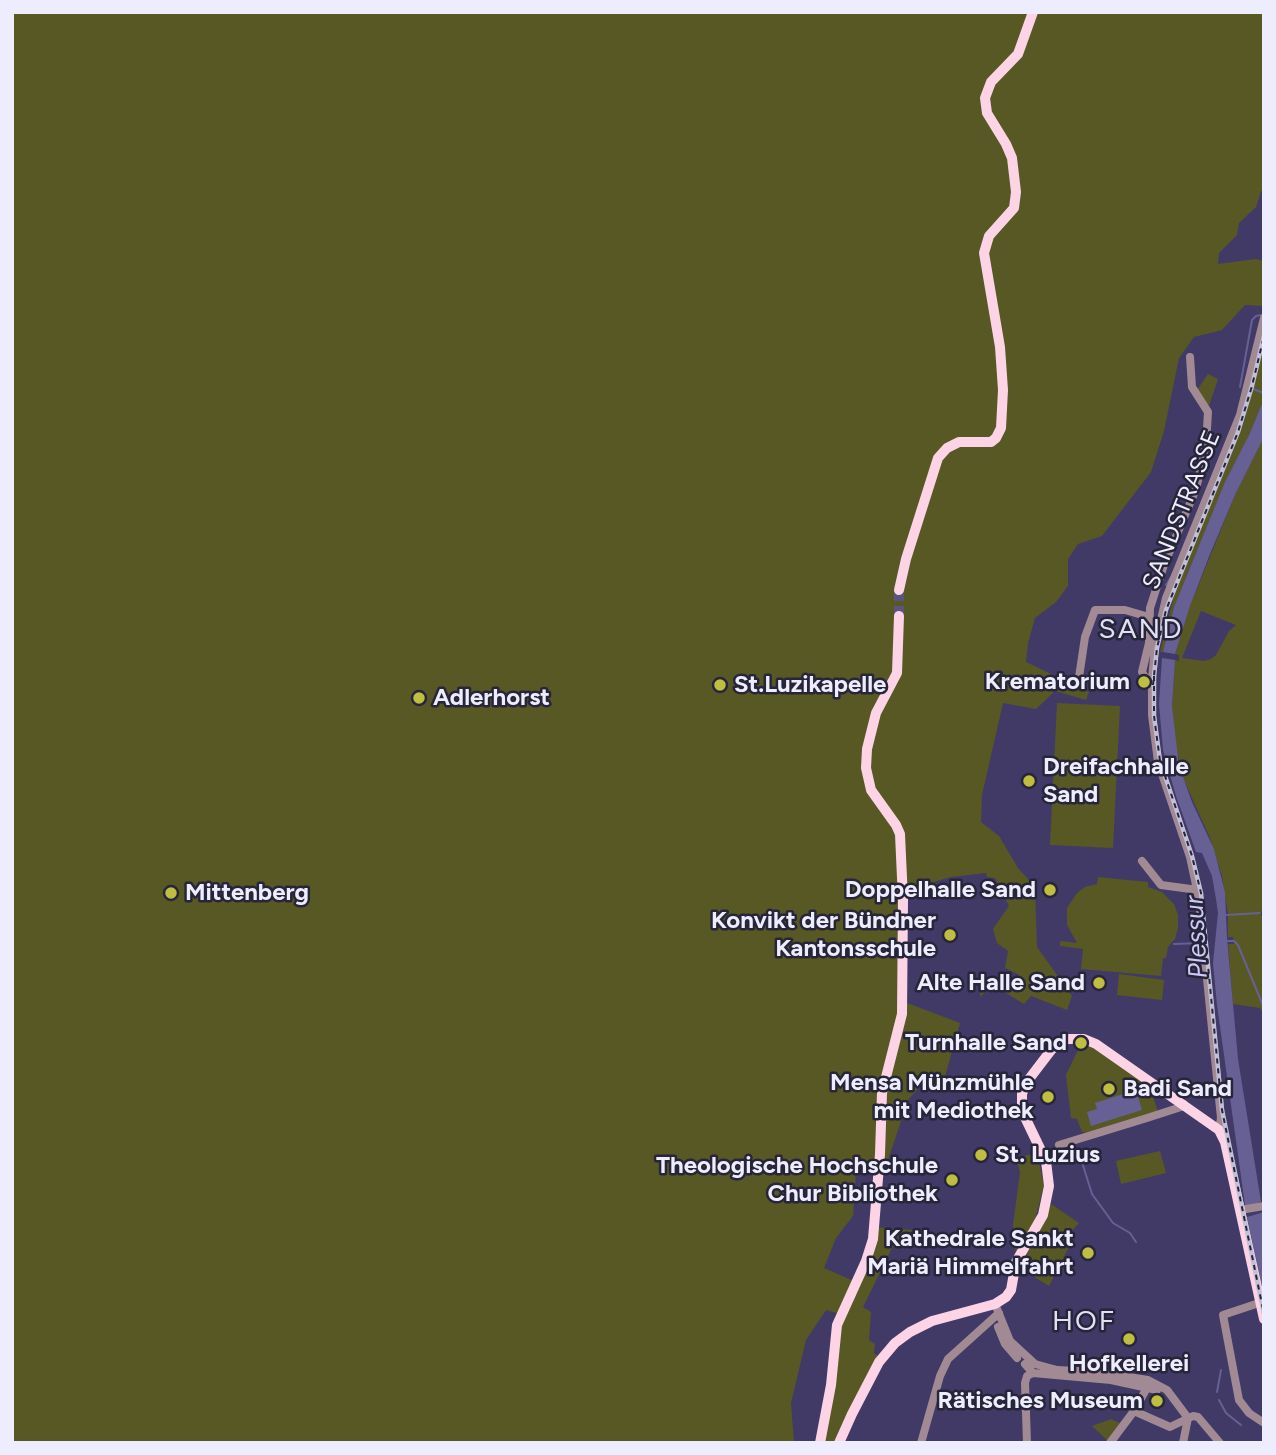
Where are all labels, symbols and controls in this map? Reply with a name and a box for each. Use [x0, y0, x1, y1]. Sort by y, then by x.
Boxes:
street label: SANDSTRASSE [1137, 426, 1227, 594]
district label: SAND [1099, 613, 1183, 647]
place label: Krematorium [985, 668, 1130, 696]
place label: St.Luzikapelle [734, 671, 886, 699]
marker: Krematorium [1136, 674, 1152, 690]
marker: St.Luzikapelle [712, 677, 728, 693]
place label: Adlerhorst [433, 684, 550, 712]
marker: Adlerhorst [411, 690, 427, 706]
place label: Dreifachhalle Sand [1043, 753, 1189, 809]
marker: Dreifachhalle Sand [1021, 773, 1037, 789]
place label: Doppelhalle Sand [845, 876, 1036, 904]
place label: Mittenberg [185, 879, 309, 907]
marker: Doppelhalle Sand [1042, 882, 1058, 898]
marker: Mittenberg [163, 885, 179, 901]
water label: Plessur [1179, 895, 1215, 979]
place label: Konvikt der Bündner Kantonsschule [711, 907, 936, 963]
marker: Konvikt der Bündner Kantonsschule [942, 927, 958, 943]
place label: Alte Halle Sand [917, 969, 1085, 997]
marker: Alte Halle Sand [1091, 975, 1107, 991]
place label: Turnhalle Sand [905, 1029, 1067, 1057]
marker: Turnhalle Sand [1073, 1035, 1089, 1051]
place label: Mensa Münzmühle mit Mediothek [830, 1069, 1034, 1125]
place label: Badi Sand [1123, 1075, 1232, 1103]
marker: Badi Sand [1101, 1081, 1117, 1097]
marker: Mensa Münzmühle mit Mediothek [1040, 1089, 1056, 1105]
place label: St. Luzius [995, 1141, 1100, 1169]
marker: St. Luzius [973, 1147, 989, 1163]
place label: Theologische Hochschule Chur Bibliothek [656, 1152, 938, 1208]
marker: Theologische Hochschule Chur Bibliothek [944, 1172, 960, 1188]
place label: Kathedrale Sankt Mariä Himmelfahrt [867, 1225, 1074, 1281]
marker: Kathedrale Sankt Mariä Himmelfahrt [1080, 1245, 1096, 1261]
district label: HOF [1052, 1305, 1116, 1339]
marker: Hofkellerei [1121, 1331, 1137, 1347]
place label: Hofkellerei [1069, 1350, 1189, 1378]
place label: Rätisches Museum [938, 1387, 1143, 1415]
marker: Rätisches Museum [1149, 1393, 1165, 1409]

